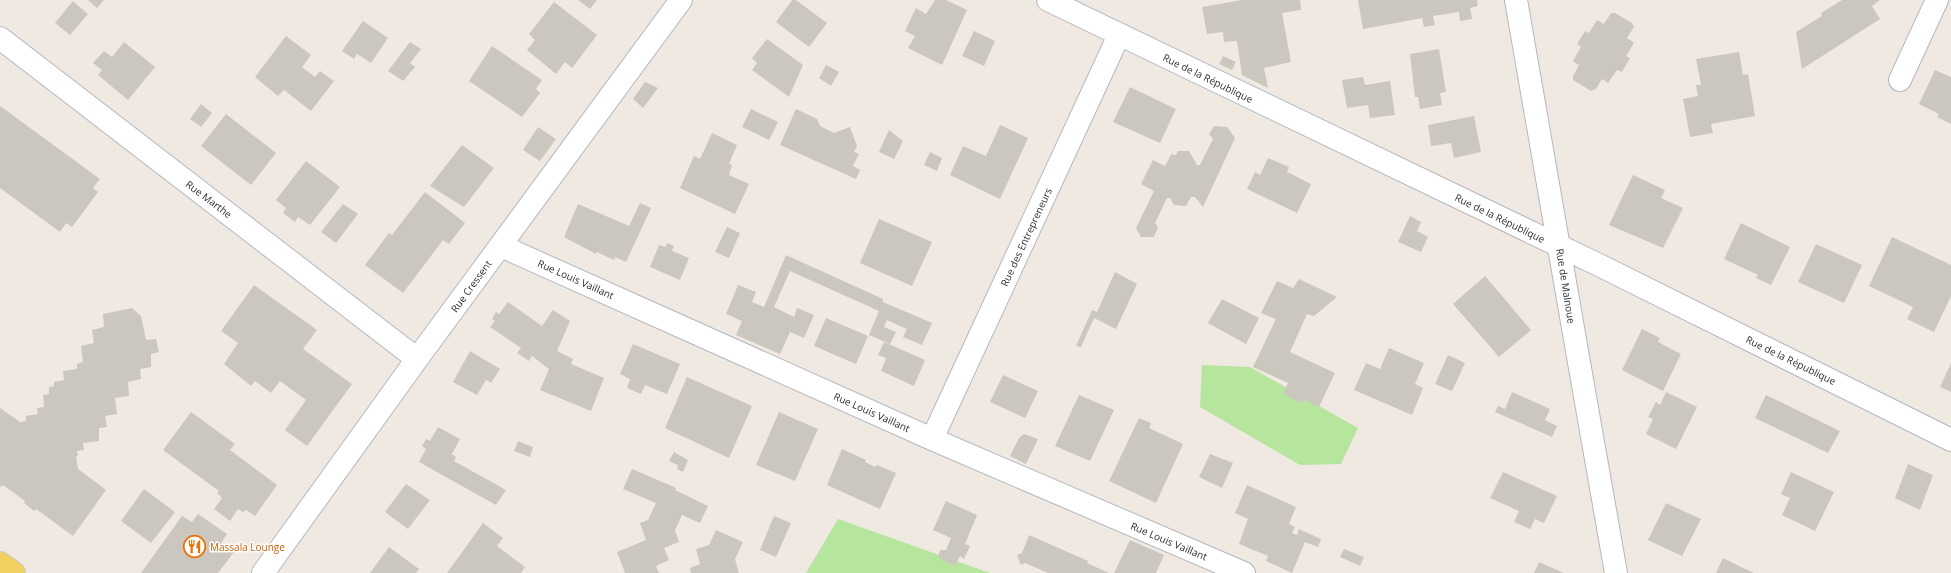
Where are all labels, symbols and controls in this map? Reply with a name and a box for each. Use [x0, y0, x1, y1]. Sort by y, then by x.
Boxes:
street label: Rue de la République [1161, 50, 1256, 106]
street label: Rue Marthe [183, 177, 235, 221]
street label: Rue des Entrepreneurs [997, 185, 1055, 289]
street label: Rue de la République [1453, 190, 1548, 246]
street label: Rue de Malnoue [1553, 247, 1579, 325]
street label: Rue Louis Vaillant [536, 256, 617, 302]
street label: Rue Cressent [447, 257, 495, 315]
street label: Rue de la République [1744, 332, 1839, 388]
street label: Rue Louis Vaillant [832, 389, 913, 435]
street label: Rue Louis Vaillant [1128, 519, 1210, 564]
restaurant icon: Massala Lounge [181, 534, 207, 560]
place label: Massala Lounge [210, 540, 285, 554]

